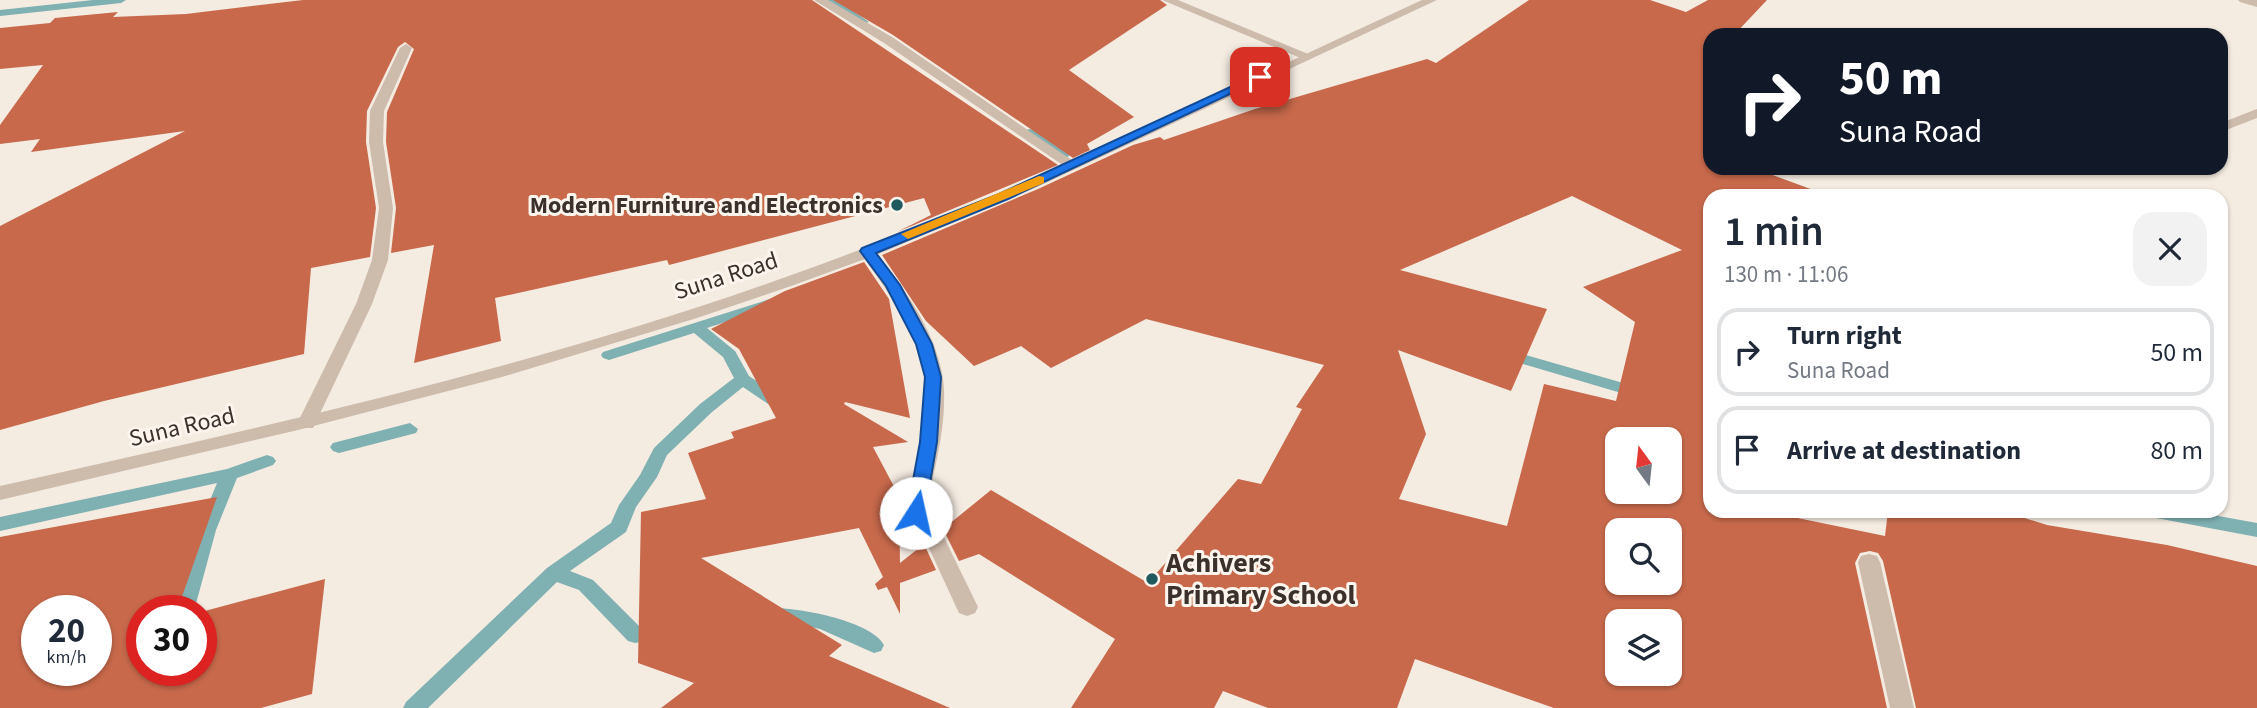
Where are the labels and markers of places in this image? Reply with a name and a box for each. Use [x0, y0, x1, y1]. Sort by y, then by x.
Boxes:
pin [1230, 47, 1290, 107]
place label: Modern Furniture and Electronics [530, 188, 883, 223]
marker: Modern Furniture and Electronics [889, 197, 905, 213]
place label: Achivers Primary School [1165, 543, 1356, 615]
marker: Achivers Primary School [1144, 571, 1160, 587]

